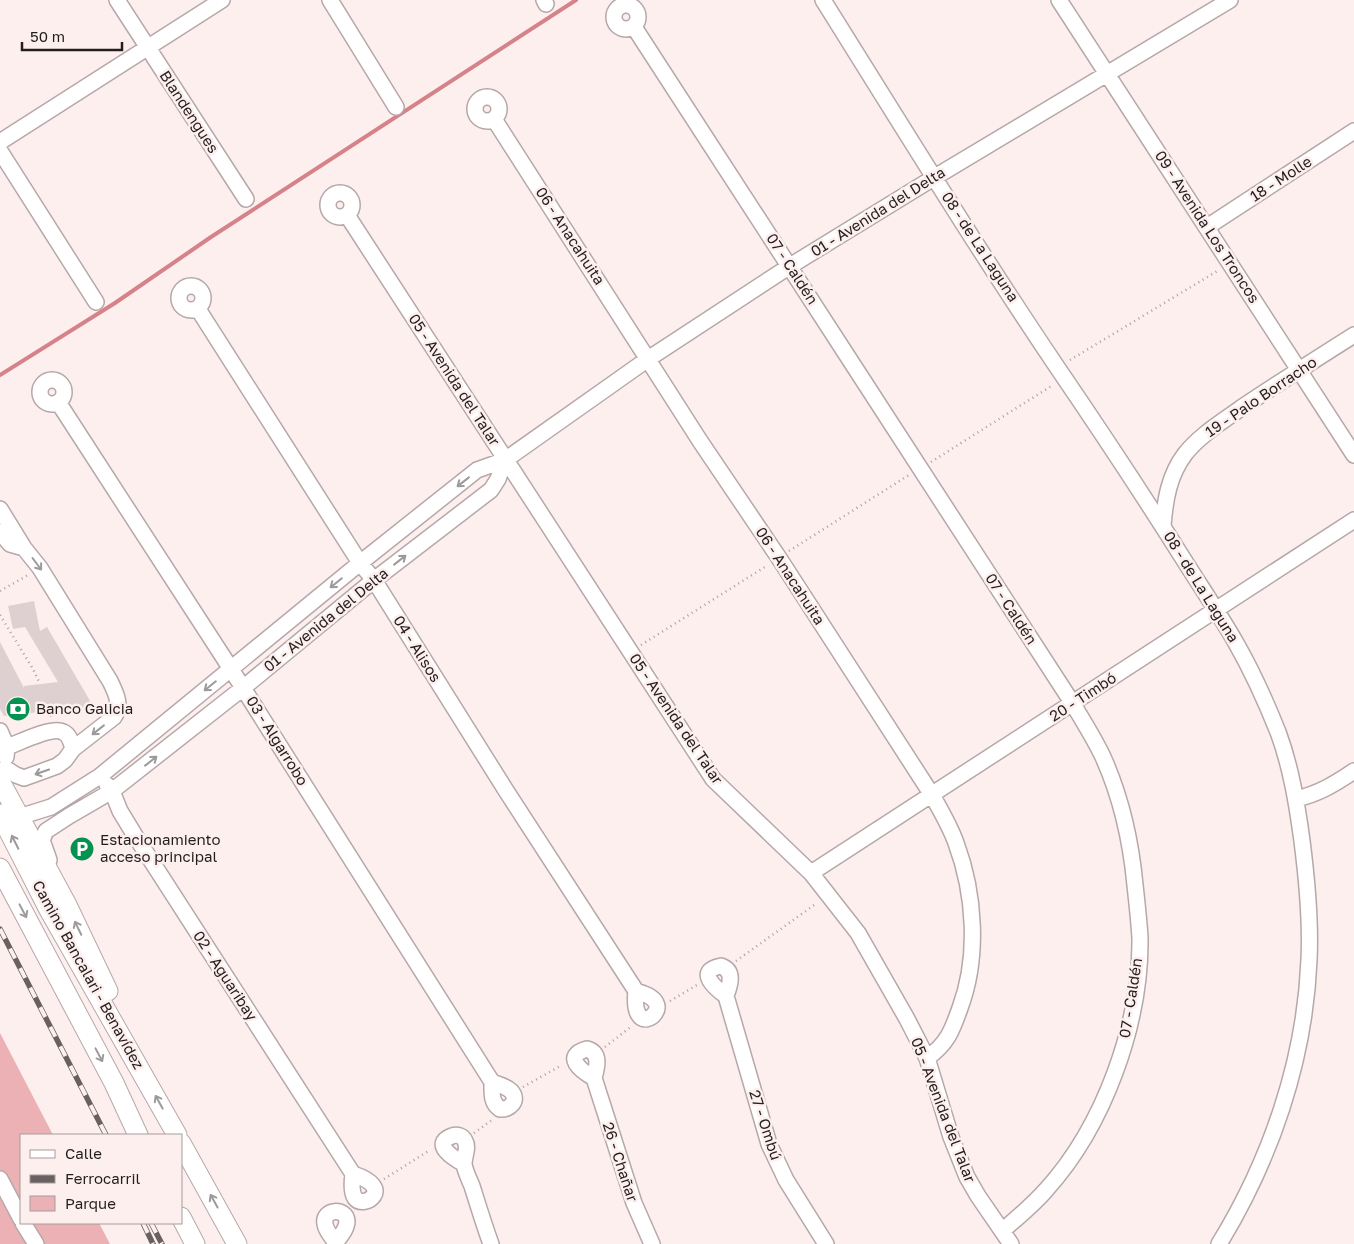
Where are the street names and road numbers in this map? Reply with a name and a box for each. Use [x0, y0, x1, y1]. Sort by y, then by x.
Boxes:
street label: Blandengues [157, 67, 223, 156]
street label: 09 - Avenida Los Troncos [1152, 147, 1264, 306]
street label: 18 - Molle [1246, 151, 1315, 205]
street label: 01 - Avenida del Delta [807, 162, 948, 260]
street label: 06 - Anacahuita [533, 183, 609, 288]
street label: 08 - de La Laguna [939, 188, 1023, 305]
street label: 07 - Caldén [763, 230, 822, 307]
street label: 05 - Avenida del Talar [405, 310, 504, 449]
street label: 19 - Palo Borracho [1201, 352, 1320, 440]
street label: 06 - Anacahuita [753, 523, 829, 628]
street label: 08 - de La Laguna [1160, 528, 1243, 645]
street label: 01 - Avenida del Delta [259, 563, 391, 675]
street label: 07 - Caldén [982, 570, 1041, 647]
street label: 04 - Alisos [390, 612, 445, 685]
street label: 05 - Avenida del Talar [626, 650, 727, 787]
street label: 20 - Timbó [1046, 668, 1119, 724]
street label: 03 - Algarrobo [243, 692, 313, 789]
street label: Camino Bancalari - Benavídez [29, 877, 149, 1072]
street label: 02 - Aguaribay [190, 927, 262, 1024]
street label: 07 - Caldén [1115, 956, 1145, 1039]
street label: 05 - Avenida del Talar [908, 1035, 980, 1185]
street label: 27 - Ombú [746, 1087, 786, 1162]
street label: 26 - Chañar [600, 1120, 642, 1204]

